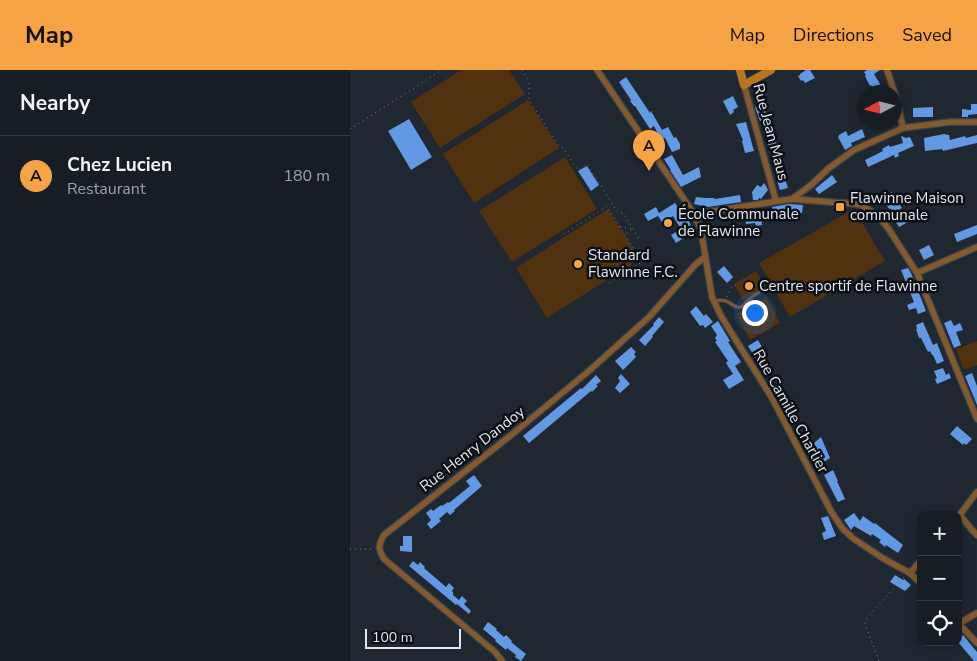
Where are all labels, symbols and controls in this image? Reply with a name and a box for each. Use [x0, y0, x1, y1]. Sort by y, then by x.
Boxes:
text: Map [25, 19, 73, 51]
text: Map [730, 23, 765, 47]
text: Directions [793, 23, 874, 47]
text: Saved [902, 23, 952, 47]
street label: Rue Jean Maus [748, 81, 794, 183]
north arrow [857, 85, 902, 130]
text: Nearby [20, 89, 90, 117]
pin: A [633, 130, 665, 171]
text: Chez Lucien [67, 152, 172, 178]
text: A [30, 165, 42, 187]
text: 180 m [283, 165, 330, 187]
text: Restaurant [67, 178, 146, 200]
place label: Flawinne Maison communale [850, 188, 964, 225]
marker: Flawinne Maison communale [834, 201, 846, 213]
place label: École Communale de Flawinne [678, 204, 799, 241]
marker: École Communale de Flawinne [662, 217, 674, 229]
place label: Standard Flawinne F.C. [588, 245, 678, 282]
marker: Standard Flawinne F.C. [572, 258, 584, 270]
place label: Centre sportif de Flawinne [759, 276, 937, 296]
marker: Centre sportif de Flawinne [743, 280, 755, 292]
your location [742, 300, 768, 326]
street label: Rue Camille Charlier [749, 346, 834, 477]
street label: Rue Henry Dandoy [415, 402, 529, 496]
map controls [917, 511, 962, 646]
button: + [917, 511, 962, 556]
button: − [917, 556, 962, 601]
button: locate [917, 601, 962, 646]
scale bar [365, 626, 461, 649]
text: 100 m [372, 628, 413, 647]

